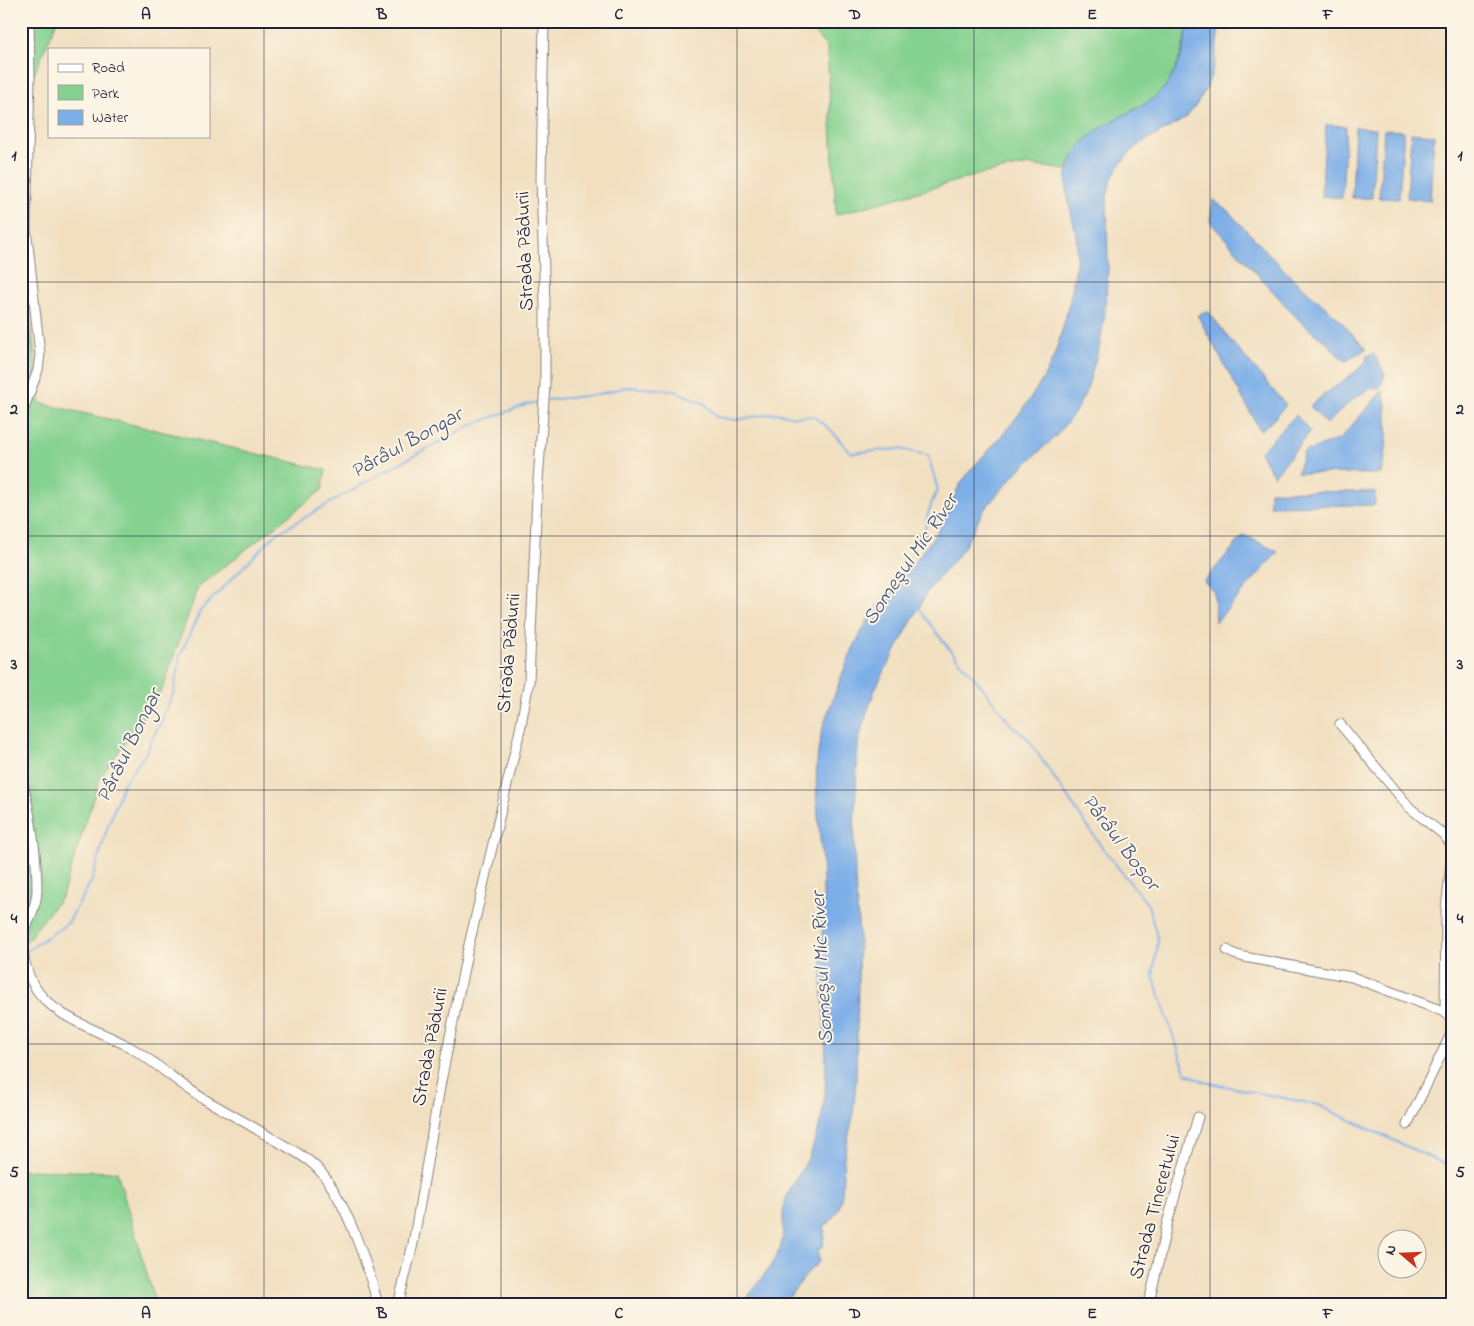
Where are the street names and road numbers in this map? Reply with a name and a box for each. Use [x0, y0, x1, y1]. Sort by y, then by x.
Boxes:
street label: Strada Pădurii [509, 190, 543, 312]
street label: Strada Pădurii [490, 592, 530, 714]
street label: Strada Pădurii [405, 985, 457, 1109]
street label: Strada Tineretului [1123, 1131, 1189, 1283]

